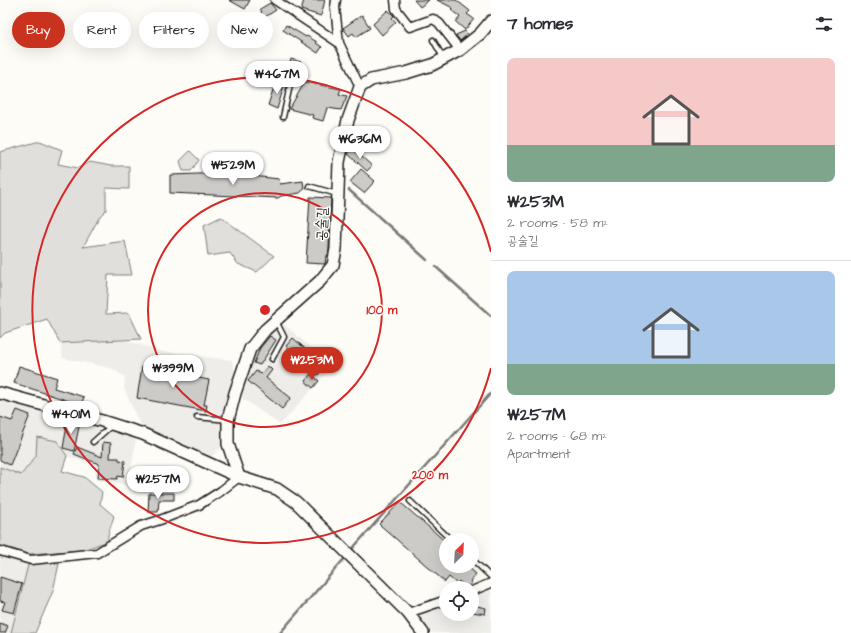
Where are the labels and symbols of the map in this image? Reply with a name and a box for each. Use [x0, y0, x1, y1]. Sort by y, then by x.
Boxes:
pin: ₩467M [249, 61, 305, 95]
pin: ₩636M [332, 126, 388, 160]
pin: ₩529M [205, 152, 261, 186]
street label: 공술길 [311, 206, 333, 241]
text: 100 m [367, 302, 398, 319]
centre of rings [258, 303, 272, 317]
pin: ₩253M [284, 347, 340, 381]
pin: ₩399M [145, 355, 201, 389]
pin: ₩401M [43, 401, 99, 435]
pin: ₩257M [130, 466, 186, 500]
text: 200 m [411, 467, 449, 484]
north arrow [439, 533, 479, 573]

